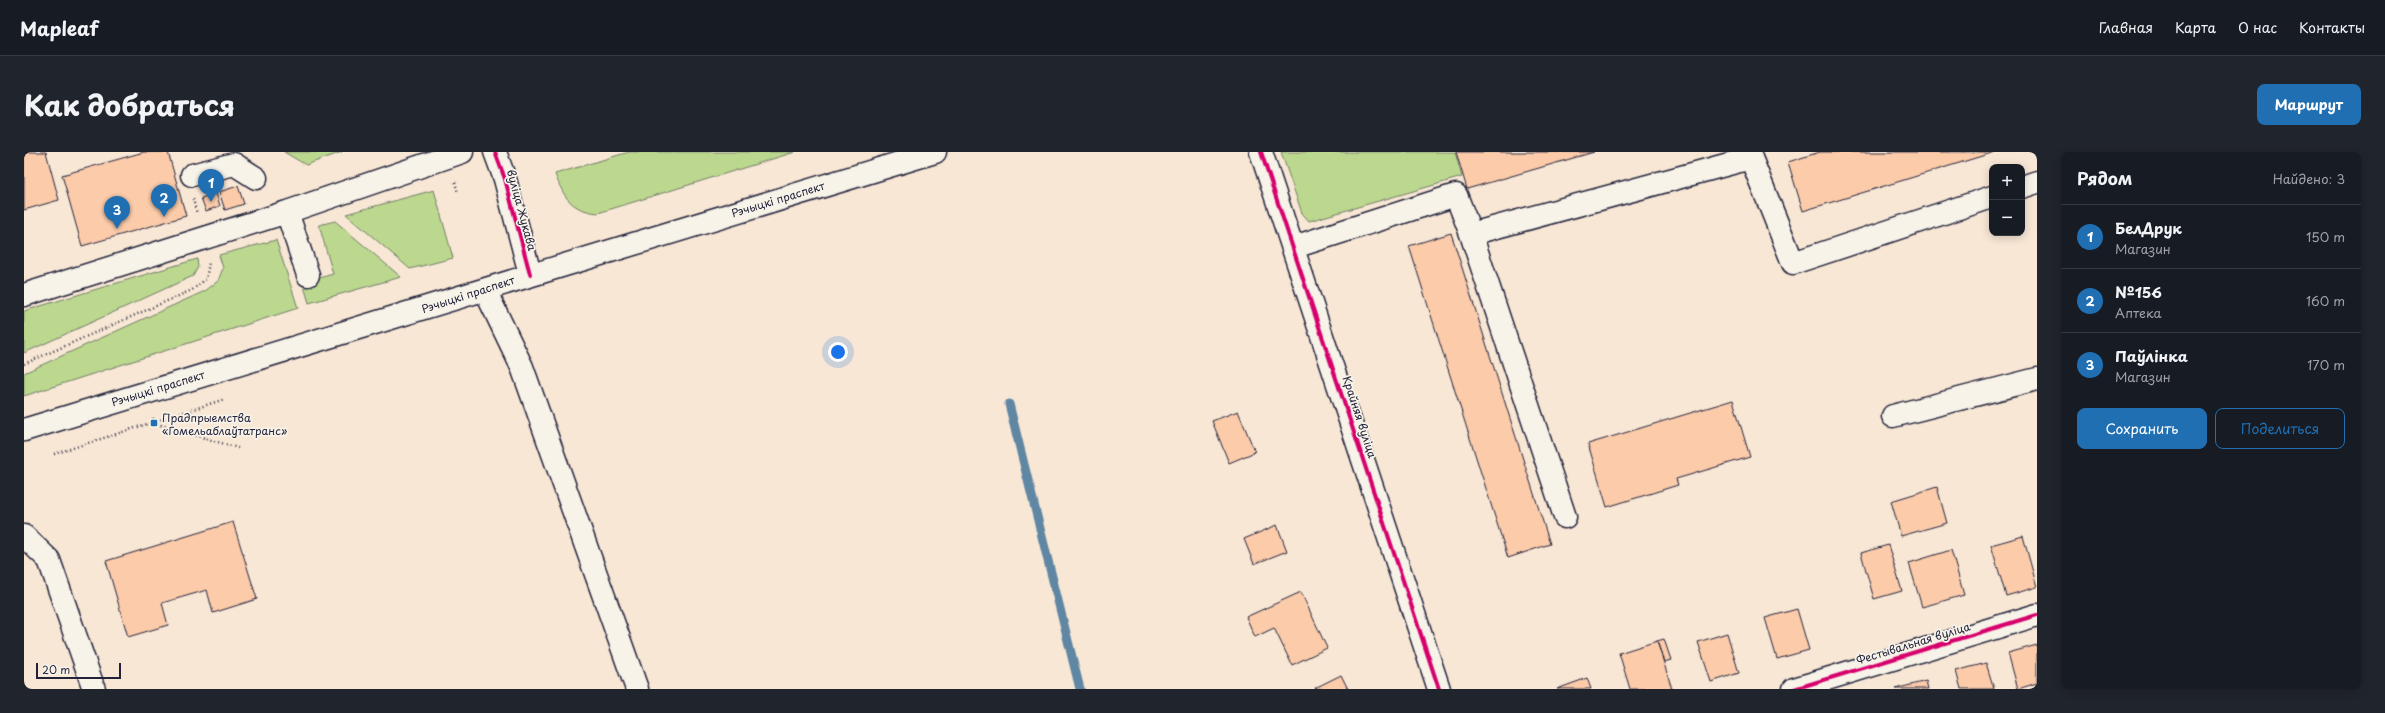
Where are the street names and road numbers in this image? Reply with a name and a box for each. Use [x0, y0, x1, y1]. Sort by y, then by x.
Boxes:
street label: вуліца Жукава [503, 168, 541, 253]
street label: Рэчыцкі праспект [729, 176, 827, 221]
street label: Рэчыцкі праспект [419, 271, 517, 317]
street label: Рэчыцкі праспект [109, 365, 207, 410]
street label: Крайняя вуліца [1339, 374, 1381, 460]
street label: Фестывальная вуліца [1854, 617, 1972, 668]

